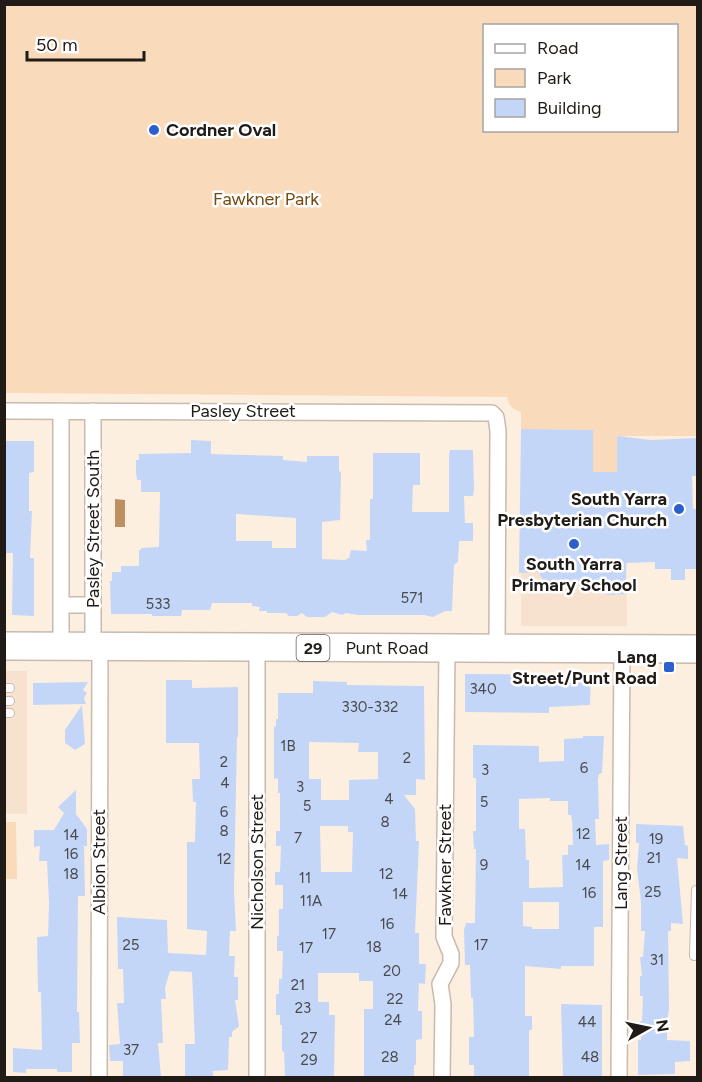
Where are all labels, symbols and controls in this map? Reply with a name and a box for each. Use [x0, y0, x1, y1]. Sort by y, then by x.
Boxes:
scale bar [27, 24, 144, 62]
legend [483, 24, 678, 132]
text: 50 m [36, 34, 78, 56]
text: Road [537, 37, 578, 59]
text: Park [537, 67, 572, 89]
text: Building [537, 97, 602, 119]
place label: Cordner Oval [166, 119, 276, 141]
marker: Cordner Oval [147, 123, 161, 137]
park label: Fawkner Park [213, 188, 319, 210]
street label: Pasley Street [190, 400, 296, 422]
street label: Pasley Street South [82, 450, 104, 608]
place label: South Yarra Presbyterian Church [497, 488, 667, 531]
marker: South Yarra Presbyterian Church [672, 502, 686, 516]
marker: South Yarra Primary School [567, 537, 581, 551]
place label: South Yarra Primary School [511, 553, 637, 596]
house number: 571 [401, 589, 423, 607]
house number: 533 [146, 595, 170, 613]
road number: 29 [296, 635, 330, 661]
street label: Punt Road [345, 637, 429, 659]
place label: Lang Street/Punt Road [512, 646, 657, 689]
marker: Lang Street/Punt Road [662, 660, 676, 674]
house number: 340 [469, 680, 497, 698]
house number: 330-332 [342, 698, 398, 716]
house number: 1B [280, 737, 296, 755]
house number: 2 [403, 749, 411, 767]
house number: 2 [220, 753, 228, 771]
house number: 6 [580, 759, 589, 777]
house number: 3 [481, 761, 489, 779]
house number: 4 [220, 774, 230, 792]
house number: 3 [296, 778, 304, 796]
house number: 4 [384, 790, 394, 808]
house number: 5 [480, 793, 488, 811]
street label: Nicholson Street [246, 794, 268, 930]
house number: 5 [303, 797, 311, 815]
house number: 6 [220, 803, 229, 821]
street label: Fawkner Street [434, 804, 456, 926]
street label: Albion Street [88, 809, 110, 915]
house number: 8 [380, 813, 390, 831]
street label: Lang Street [610, 816, 632, 910]
house number: 8 [219, 822, 229, 840]
house number: 12 [576, 825, 590, 843]
house number: 14 [63, 826, 79, 844]
house number: 7 [294, 829, 302, 847]
house number: 19 [649, 830, 663, 848]
house number: 16 [64, 845, 79, 863]
house number: 21 [647, 849, 661, 867]
house number: 12 [217, 850, 231, 868]
house number: 9 [480, 856, 488, 874]
house number: 14 [575, 856, 591, 874]
house number: 18 [63, 865, 79, 883]
house number: 12 [379, 865, 393, 883]
house number: 11 [299, 869, 311, 887]
house number: 25 [644, 883, 662, 901]
house number: 16 [582, 884, 597, 902]
house number: 14 [392, 885, 408, 903]
house number: 11A [300, 892, 322, 910]
house number: 16 [380, 915, 395, 933]
house number: 17 [322, 925, 336, 943]
house number: 25 [122, 936, 140, 954]
house number: 17 [474, 936, 488, 954]
house number: 18 [366, 938, 382, 956]
house number: 17 [299, 939, 313, 957]
house number: 31 [650, 951, 664, 969]
house number: 20 [383, 962, 401, 980]
house number: 21 [291, 976, 305, 994]
house number: 22 [387, 990, 403, 1008]
north arrow [618, 998, 678, 1058]
house number: 23 [295, 999, 311, 1017]
house number: 24 [384, 1011, 402, 1029]
house number: 44 [578, 1013, 596, 1031]
text: N [652, 1018, 673, 1033]
house number: 27 [301, 1029, 317, 1047]
house number: 37 [123, 1041, 139, 1059]
house number: 28 [381, 1048, 399, 1066]
house number: 48 [581, 1048, 599, 1066]
house number: 29 [301, 1051, 317, 1069]

